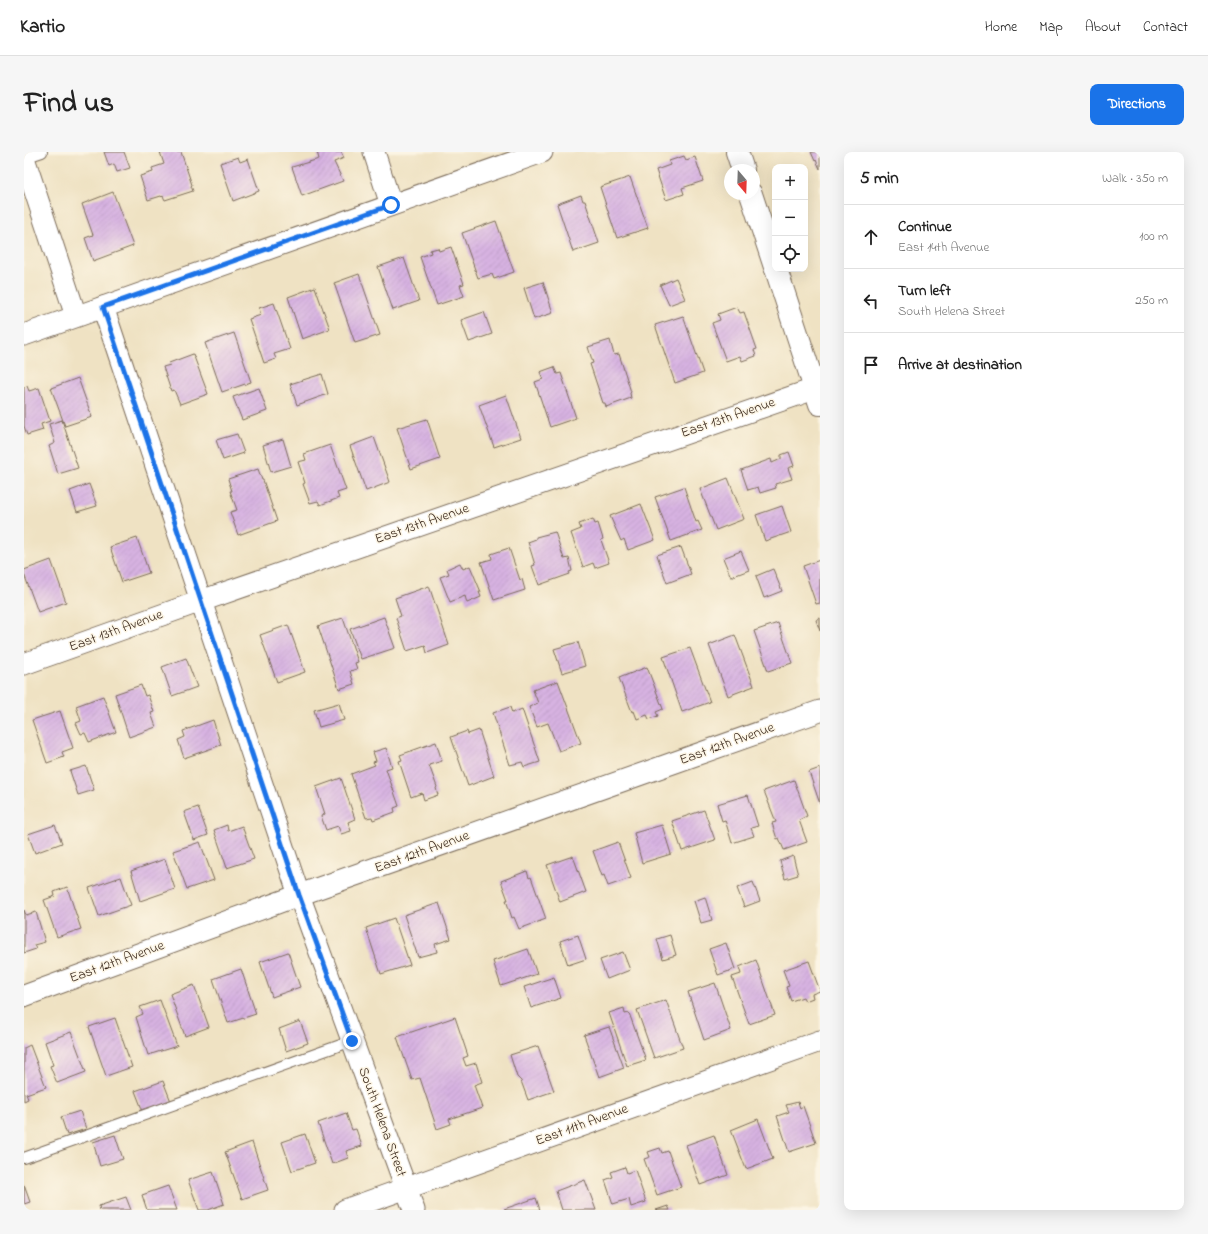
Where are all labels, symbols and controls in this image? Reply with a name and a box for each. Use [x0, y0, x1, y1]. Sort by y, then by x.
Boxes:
text: Kartio [20, 14, 65, 41]
text: Home [985, 17, 1017, 38]
text: Map [1039, 17, 1063, 38]
text: About [1085, 17, 1121, 38]
text: Contact [1143, 17, 1188, 38]
text: Find us [24, 84, 114, 125]
button: Directions [1090, 84, 1184, 125]
north arrow [724, 164, 760, 200]
map controls [772, 164, 808, 272]
button: + [772, 164, 808, 200]
text: 5 min [860, 166, 899, 191]
text: Walk · 350 m [1102, 169, 1168, 188]
route start [382, 196, 400, 214]
button: − [772, 200, 808, 236]
text: Continue [898, 216, 952, 238]
icon: ahead [860, 226, 882, 248]
text: 100 m [1139, 227, 1168, 246]
button: locate [772, 236, 808, 272]
text: East 14th Avenue [898, 238, 989, 257]
text: Turn left [898, 280, 951, 302]
icon: left [860, 290, 882, 312]
text: 250 m [1135, 291, 1168, 310]
text: South Helena Street [898, 302, 1005, 321]
icon: arrive [860, 354, 882, 376]
text: Arrive at destination [898, 354, 1022, 376]
street label: East 13th Avenue [678, 392, 779, 444]
street label: East 13th Avenue [372, 498, 473, 550]
street label: East 13th Avenue [66, 604, 166, 658]
street label: East 12th Avenue [677, 717, 778, 771]
street label: East 12th Avenue [372, 825, 473, 879]
street label: East 12th Avenue [67, 935, 168, 989]
route end [343, 1032, 361, 1050]
street label: South Helena Street [352, 1064, 412, 1180]
street label: East 11th Avenue [533, 1098, 632, 1151]

